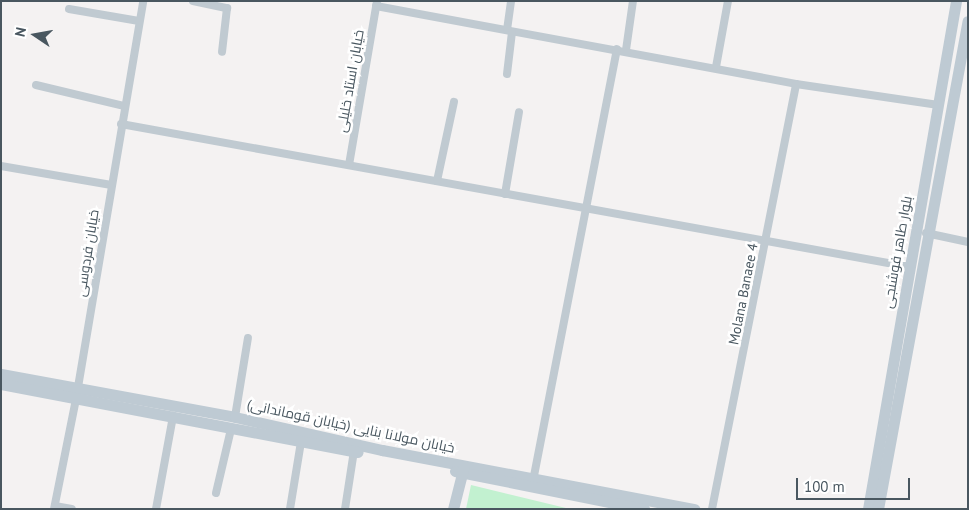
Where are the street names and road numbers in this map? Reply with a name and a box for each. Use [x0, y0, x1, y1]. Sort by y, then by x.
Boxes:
street label: خیابان استاد خلیلی [333, 28, 367, 134]
street label: بلوار طاهر فوشنجی [879, 194, 915, 310]
street label: خیابان فردوسی [72, 208, 102, 298]
street label: Molana Banaee 4 [725, 242, 761, 346]
street label: خیابان مولانا بنایی (خیابان قوماندانی) [246, 396, 456, 456]

